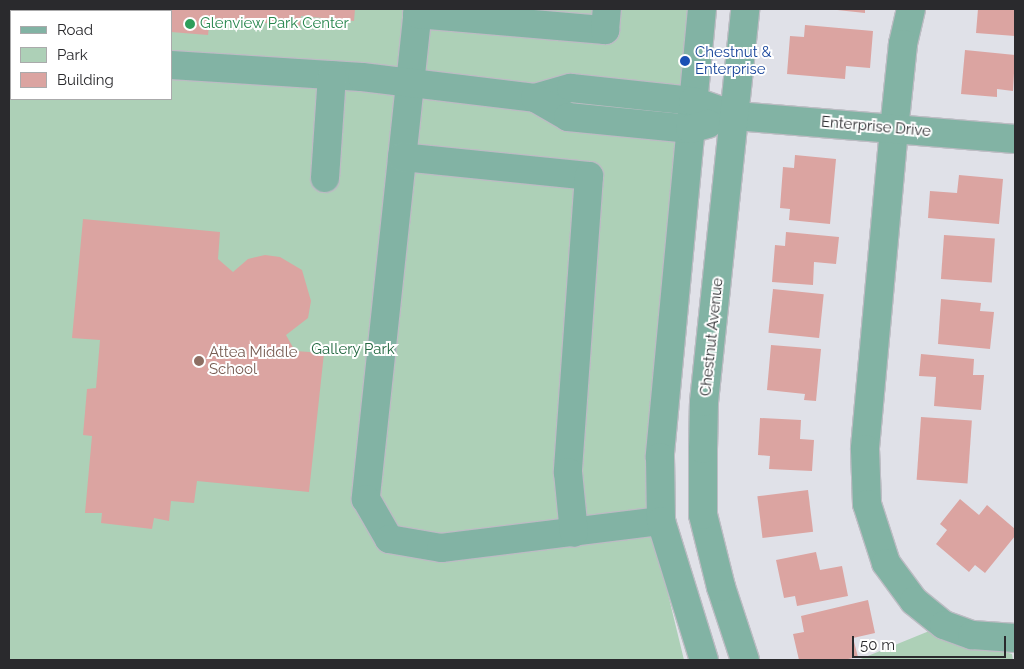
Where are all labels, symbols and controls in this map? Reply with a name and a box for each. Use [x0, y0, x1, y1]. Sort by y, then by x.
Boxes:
legend [10, 10, 172, 100]
place label: Glenview Park Center [200, 15, 349, 33]
marker: Glenview Park Center [184, 18, 196, 30]
text: Road [57, 21, 93, 39]
place label: Chestnut & Enterprise [695, 43, 772, 78]
text: Park [57, 46, 88, 64]
marker: Chestnut & Enterprise [679, 55, 691, 67]
text: Building [57, 71, 114, 89]
street label: Enterprise Drive [820, 113, 932, 141]
street label: Chestnut Avenue [697, 277, 727, 397]
park label: Gallery Park [311, 341, 395, 359]
place label: Attea Middle School [209, 343, 298, 378]
marker: Attea Middle School [193, 355, 205, 367]
scale bar [854, 626, 1008, 658]
text: 50 m [860, 636, 895, 654]

